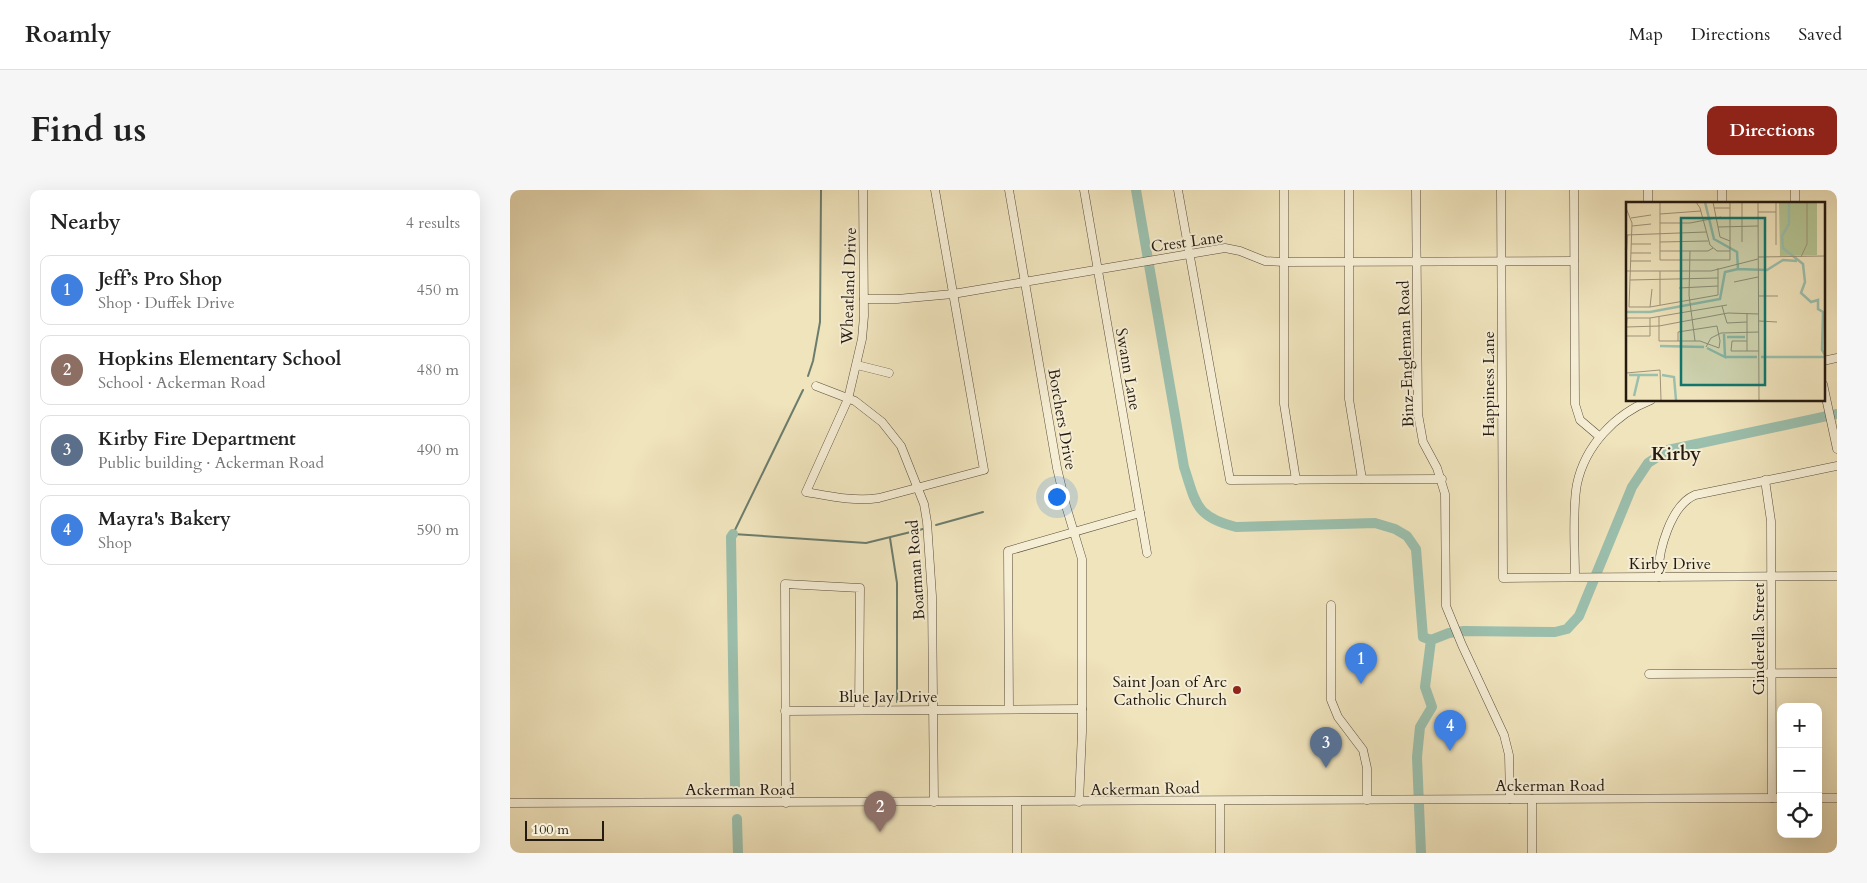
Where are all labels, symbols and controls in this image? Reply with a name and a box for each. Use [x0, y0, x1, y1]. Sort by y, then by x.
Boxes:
text: Roamly [25, 18, 111, 51]
text: Map [1629, 22, 1663, 47]
text: Directions [1691, 22, 1770, 47]
text: Saved [1798, 22, 1842, 47]
text: Find us [30, 106, 146, 154]
button: Directions [1707, 106, 1837, 155]
inset map [1626, 202, 1824, 401]
text: Nearby [50, 208, 121, 237]
text: 4 results [406, 212, 460, 234]
street label: Crest Lane [1149, 226, 1225, 258]
street label: Wheatland Drive [836, 227, 862, 346]
text: Jeff’s Pro Shop [98, 266, 222, 292]
text: 1 [63, 279, 71, 301]
text: 450 m [417, 279, 459, 301]
street label: Binz-Engleman Road [1392, 280, 1420, 428]
text: Shop · Duffek Drive [98, 292, 235, 314]
street label: Swann Lane [1110, 326, 1146, 412]
street label: Happiness Lane [1478, 331, 1500, 437]
text: Hopkins Elementary School [98, 346, 341, 372]
text: 2 [63, 359, 71, 381]
text: 480 m [417, 359, 459, 381]
street label: Borchers Drive [1042, 367, 1082, 472]
text: School · Ackerman Road [98, 372, 265, 394]
text: Kirby Fire Department [98, 426, 296, 452]
text: 3 [63, 439, 71, 461]
text: 490 m [417, 439, 459, 461]
district label: Kirby [1651, 441, 1701, 467]
text: Public building · Ackerman Road [98, 452, 324, 474]
your location [1044, 484, 1070, 510]
text: Mayra's Bakery [98, 506, 231, 532]
text: 4 [63, 519, 71, 541]
text: 590 m [417, 519, 459, 541]
street label: Boatman Road [901, 519, 930, 621]
text: Shop [98, 532, 132, 554]
street label: Kirby Drive [1629, 553, 1711, 575]
street label: Cinderella Street [1748, 583, 1770, 695]
pin: 1 [1345, 643, 1377, 684]
place label: Saint Joan of Arc Catholic Church [1112, 671, 1227, 711]
marker: Saint Joan of Arc Catholic Church [1231, 684, 1243, 696]
street label: Blue Jay Drive [838, 686, 938, 708]
map controls [1777, 703, 1822, 838]
button: + [1777, 703, 1822, 748]
pin: 4 [1434, 710, 1466, 751]
pin: 3 [1310, 727, 1342, 768]
button: − [1777, 748, 1822, 793]
street label: Ackerman Road [1495, 775, 1605, 797]
street label: Ackerman Road [1090, 777, 1200, 801]
street label: Ackerman Road [685, 779, 795, 801]
pin: 2 [864, 791, 896, 832]
button: locate [1777, 793, 1822, 838]
scale bar [525, 818, 604, 841]
text: 100 m [532, 820, 569, 839]

